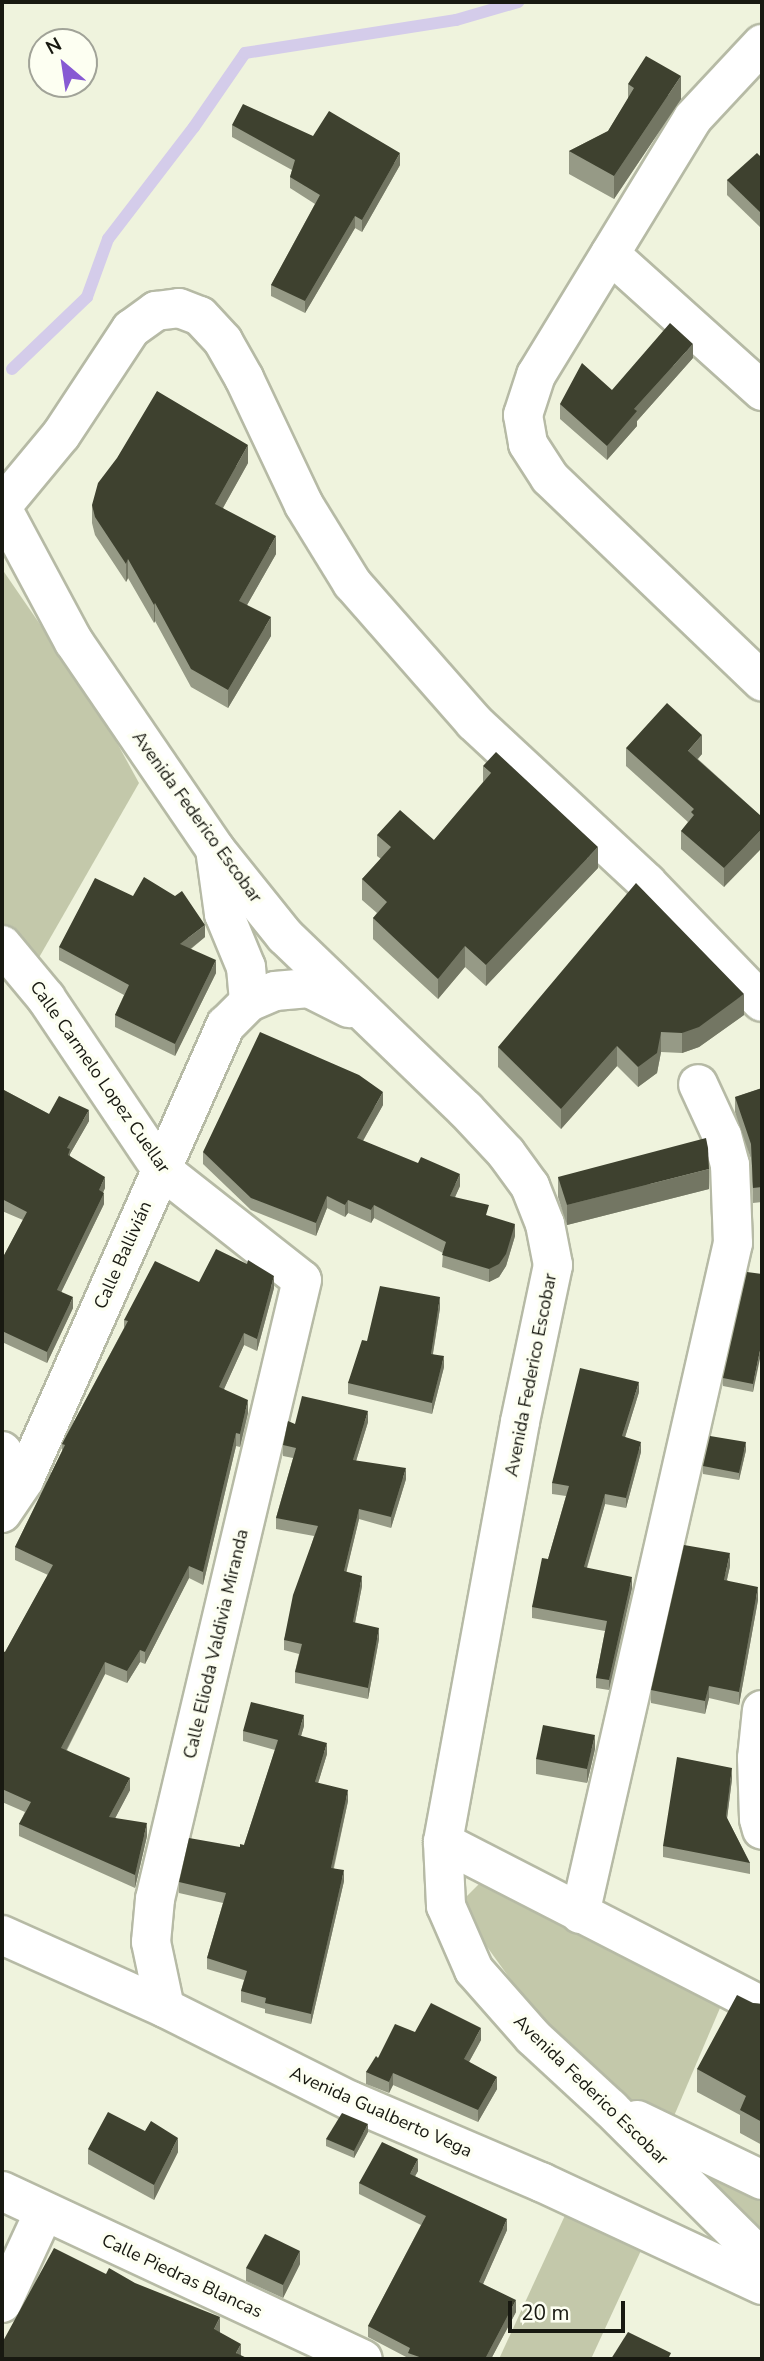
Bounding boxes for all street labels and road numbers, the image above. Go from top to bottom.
street label: Avenida Federico Escobar [128,727,266,907]
street label: Calle Carmelo Lopez Cuellar [25,977,175,1177]
street label: Calle Ballivián [90,1198,156,1312]
street label: Avenida Federico Escobar [501,1272,561,1478]
street label: Calle Elioda Valdivia Miranda [179,1527,253,1761]
street label: Avenida Federico Escobar [509,2010,673,2170]
street label: Avenida Gualberto Vega [286,2062,476,2162]
street label: Calle Piedras Blancas [98,2229,266,2323]

